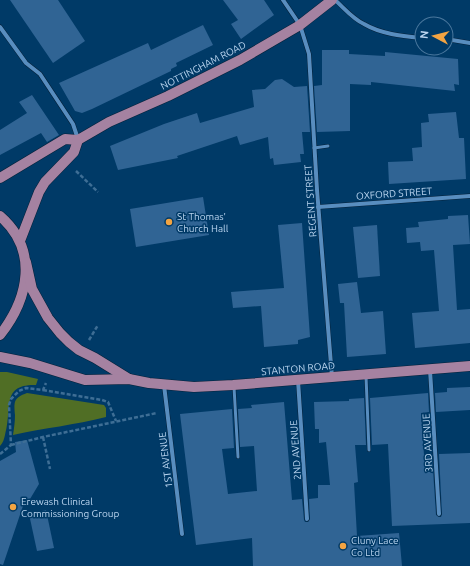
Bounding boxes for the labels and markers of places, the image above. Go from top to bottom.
place label: St Thomas' Church Hall [177,211,229,234]
marker: St Thomas' Church Hall [164,217,174,227]
place label: Erewash Clinical Commissioning Group [21,496,119,519]
marker: Erewash Clinical Commissioning Group [8,502,18,512]
place label: Cluny Lace Co Ltd [351,535,399,558]
marker: Cluny Lace Co Ltd [338,541,348,551]

